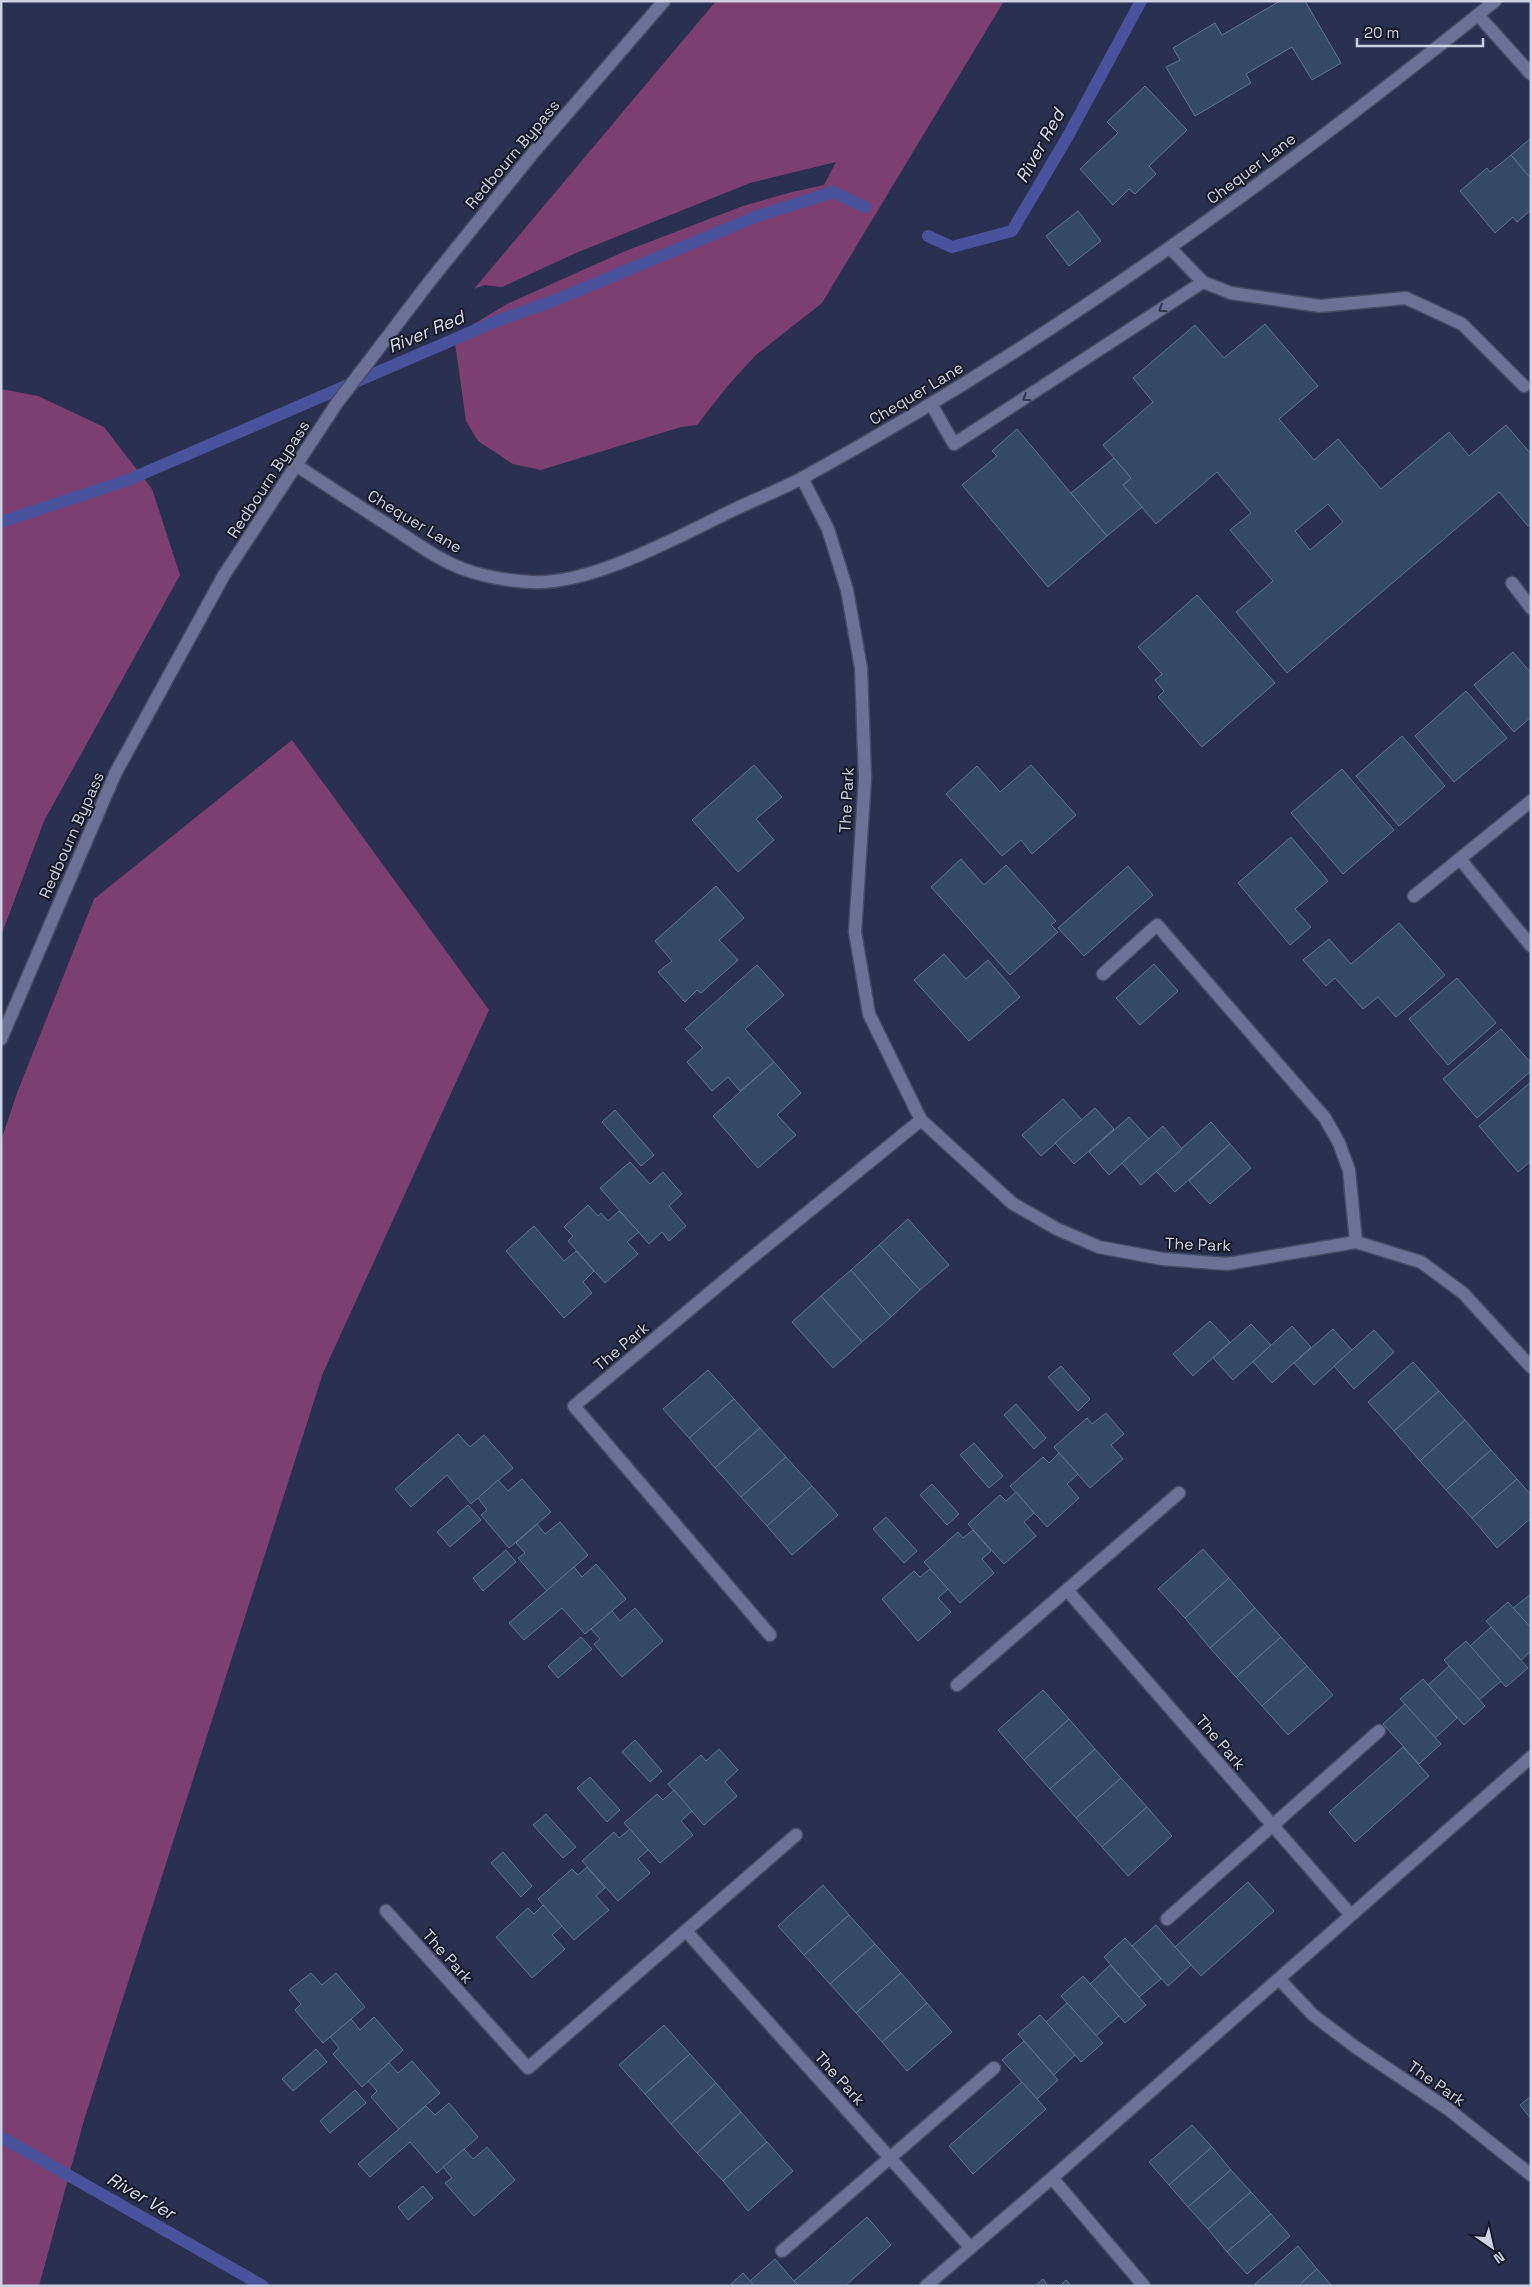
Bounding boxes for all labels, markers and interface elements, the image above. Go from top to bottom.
scale bar [1357,15,1483,47]
text: 20 m [1364,23,1399,42]
street label: Redbourn Bypass [460,95,564,213]
water label: River Red [1010,103,1070,187]
street label: Chequer Lane [1202,128,1300,209]
one-way arrow [1158,303,1167,312]
water label: River Red [384,304,470,358]
street label: Chequer Lane [865,357,967,430]
one-way arrow [1022,391,1031,401]
street label: Redbourn Bypass [222,416,314,542]
street label: Chequer Lane [364,485,466,558]
street label: The Park [834,766,859,834]
street label: Redbourn Bypass [34,769,109,902]
street label: The Park [1165,1233,1232,1256]
street label: The Park [589,1317,654,1376]
street label: The Park [1191,1711,1250,1774]
street label: The Park [418,1925,478,1988]
street label: The Park [810,2047,870,2110]
street label: The Park [1404,2056,1470,2111]
water label: River Ver [103,2167,181,2225]
north arrow [1467,2222,1517,2272]
text: N [1490,2248,1508,2268]

